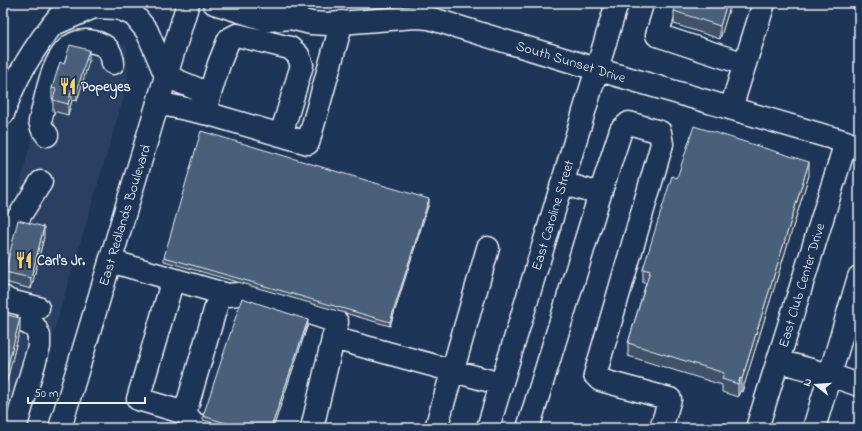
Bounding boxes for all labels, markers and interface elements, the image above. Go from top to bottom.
street label: South Sunset Drive [513,36,629,89]
restaurant icon: Popeyes [58,76,78,96]
place label: Popeyes [81,77,131,100]
street label: East Redlands Boulevard [94,142,157,289]
street label: East Caroline Street [527,157,580,273]
street label: East Club Center Drive [774,220,832,350]
restaurant icon: Carl's Jr. [14,250,34,270]
place label: Carl's Jr. [37,251,85,272]
north arrow [796,365,836,405]
text: N [799,376,816,388]
scale bar [28,379,145,405]
text: 50 m [34,385,58,403]

